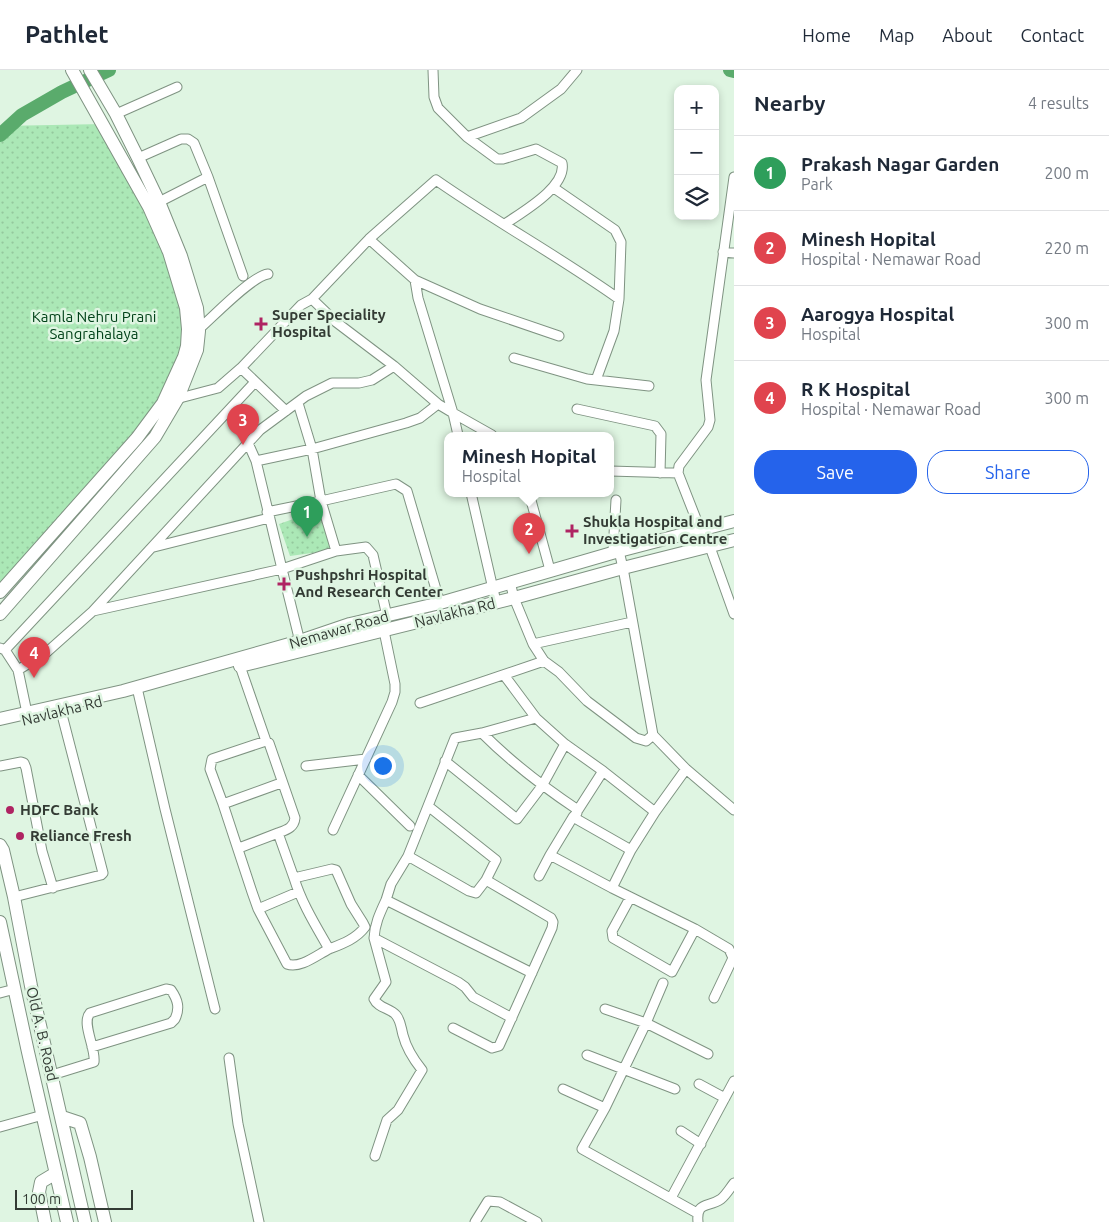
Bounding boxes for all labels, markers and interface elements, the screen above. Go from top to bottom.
text: Pathlet [25,21,109,48]
text: Home [802,25,851,45]
text: Map [879,25,914,45]
text: About [942,25,992,45]
text: Contact [1020,25,1084,45]
map controls [674,85,719,220]
button: + [674,85,719,130]
text: Nearby [754,91,825,115]
text: 4 results [1028,94,1089,112]
button: − [674,130,719,175]
text: Prakash Nagar Garden [801,153,999,175]
text: 1 [765,164,775,182]
text: 200 m [1044,164,1089,182]
button: layers [674,175,719,220]
text: Park [801,175,833,193]
text: Minesh Hopital [801,228,936,250]
text: 2 [765,239,775,257]
text: 220 m [1044,239,1089,257]
text: Hospital · Nemawar Road [801,250,981,268]
text: Aarogya Hospital [801,303,954,325]
place label: Super Speciality Hospital [272,306,386,340]
park label: Kamla Nehru Prani Sangrahalaya [32,308,156,342]
text: 3 [765,314,775,332]
text: 300 m [1044,314,1089,332]
marker: Super Speciality Hospital [254,317,268,331]
text: Hospital [801,325,860,343]
text: R K Hospital [801,378,910,400]
text: 4 [765,389,775,407]
text: 300 m [1044,389,1089,407]
text: Hospital · Nemawar Road [801,400,981,418]
pin: 3 [227,404,259,445]
popup [444,432,614,497]
text: Minesh Hopital [462,445,596,467]
button: Save [754,450,917,494]
button: Share [927,450,1089,494]
text: Hospital [462,467,521,485]
pin: 1 [291,496,323,537]
pin: 2 [513,513,545,554]
place label: Shukla Hospital and Investigation Centre [583,513,727,547]
marker: Shukla Hospital and Investigation Centre [565,524,579,538]
place label: Pushpshri Hospital And Research Center [295,566,443,600]
marker: Pushpshri Hospital And Research Center [277,577,291,591]
street label: Navlakha Rd [413,594,497,631]
street label: Nemawar Road [287,607,391,652]
pin: 4 [18,637,50,678]
street label: Navlakha Rd [20,692,104,729]
your location [370,753,396,779]
place label: HDFC Bank [20,801,99,818]
marker: HDFC Bank [4,804,16,816]
place label: Reliance Fresh [30,827,132,844]
marker: Reliance Fresh [14,830,26,842]
street label: Old A. B. Road [23,985,62,1083]
scale bar [15,1187,132,1210]
text: 100 m [22,1191,61,1207]

